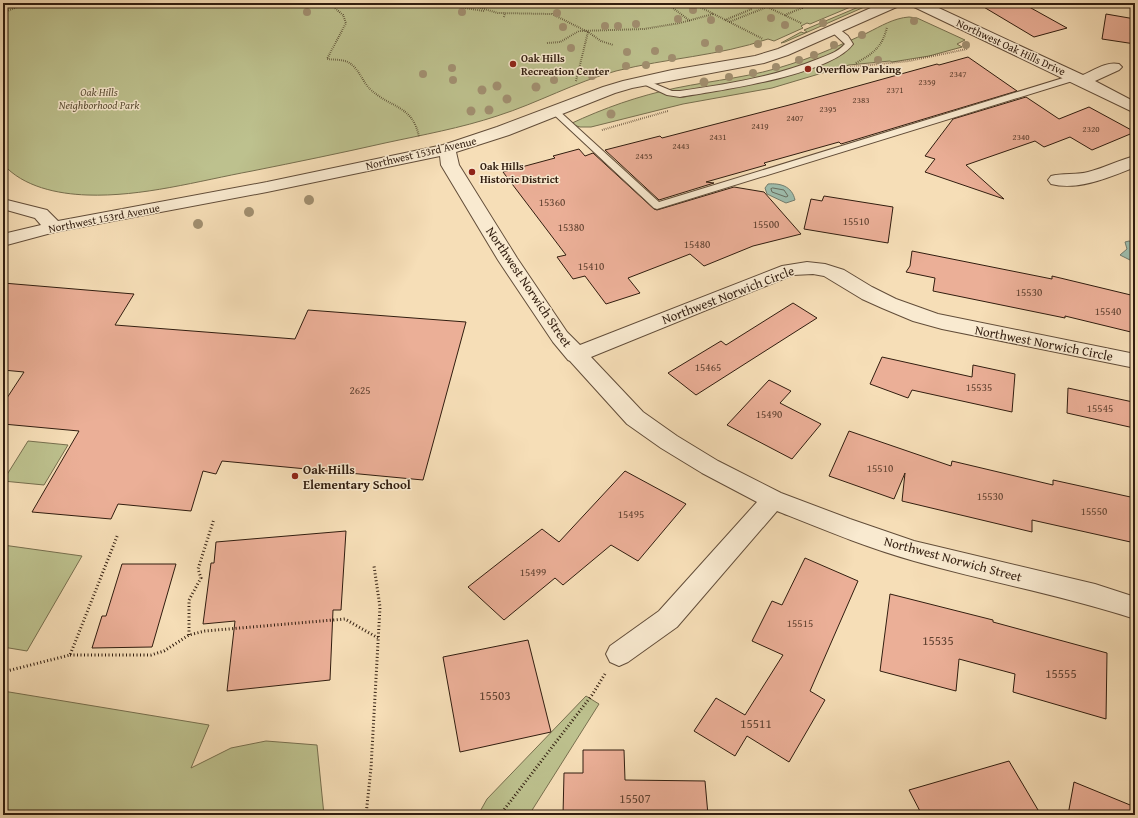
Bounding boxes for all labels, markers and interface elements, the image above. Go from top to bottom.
street label: Northwest Oak Hills Drive [954,15,1068,79]
place label: Oak Hills Recreation Center [521,50,609,79]
marker: Oak Hills Recreation Center [508,59,518,69]
place label: Overflow Parking [816,61,901,77]
marker: Overflow Parking [803,64,813,74]
house number: 2347 [949,67,967,80]
house number: 2359 [918,75,936,88]
house number: 2371 [886,83,904,96]
park label: Oak Hills Neighborhood Park [59,84,140,113]
house number: 2383 [852,93,870,106]
house number: 2395 [819,102,837,115]
house number: 2407 [786,111,804,124]
house number: 2419 [751,119,769,132]
house number: 2320 [1082,122,1100,135]
house number: 2431 [709,130,727,143]
house number: 2340 [1012,130,1030,143]
street label: Northwest 153rd Avenue [364,132,478,174]
house number: 2443 [672,139,690,152]
house number: 2455 [635,149,653,162]
place label: Oak Hills Historic District [480,158,560,187]
marker: Oak Hills Historic District [467,167,477,177]
house number: 15360 [539,194,565,210]
street label: Northwest 153rd Avenue [47,199,161,237]
house number: 15510 [843,213,869,229]
house number: 15500 [753,216,779,232]
house number: 15380 [558,219,584,235]
street label: Northwest Norwich Street [481,223,577,352]
house number: 15480 [684,236,710,252]
house number: 15410 [578,258,604,274]
street label: Northwest Norwich Circle [659,261,797,329]
house number: 15530 [1016,284,1042,300]
house number: 15540 [1095,303,1121,319]
street label: Northwest Norwich Circle [973,320,1115,366]
house number: 15465 [695,359,721,375]
house number: 15535 [966,379,992,395]
house number: 2625 [349,382,371,398]
house number: 15545 [1087,400,1113,416]
house number: 15490 [756,406,782,422]
place label: Oak Hills Elementary School [303,460,411,494]
house number: 15510 [867,460,893,476]
marker: Oak Hills Elementary School [290,471,300,481]
house number: 15530 [977,488,1003,504]
house number: 15550 [1081,503,1107,519]
house number: 15495 [618,506,644,522]
street label: Northwest Norwich Street [882,531,1024,587]
house number: 15499 [520,564,546,580]
house number: 15515 [787,615,813,631]
house number: 15535 [922,631,954,650]
house number: 15555 [1045,664,1077,683]
house number: 15503 [479,686,511,705]
house number: 15511 [740,714,772,733]
house number: 15507 [619,789,651,808]

